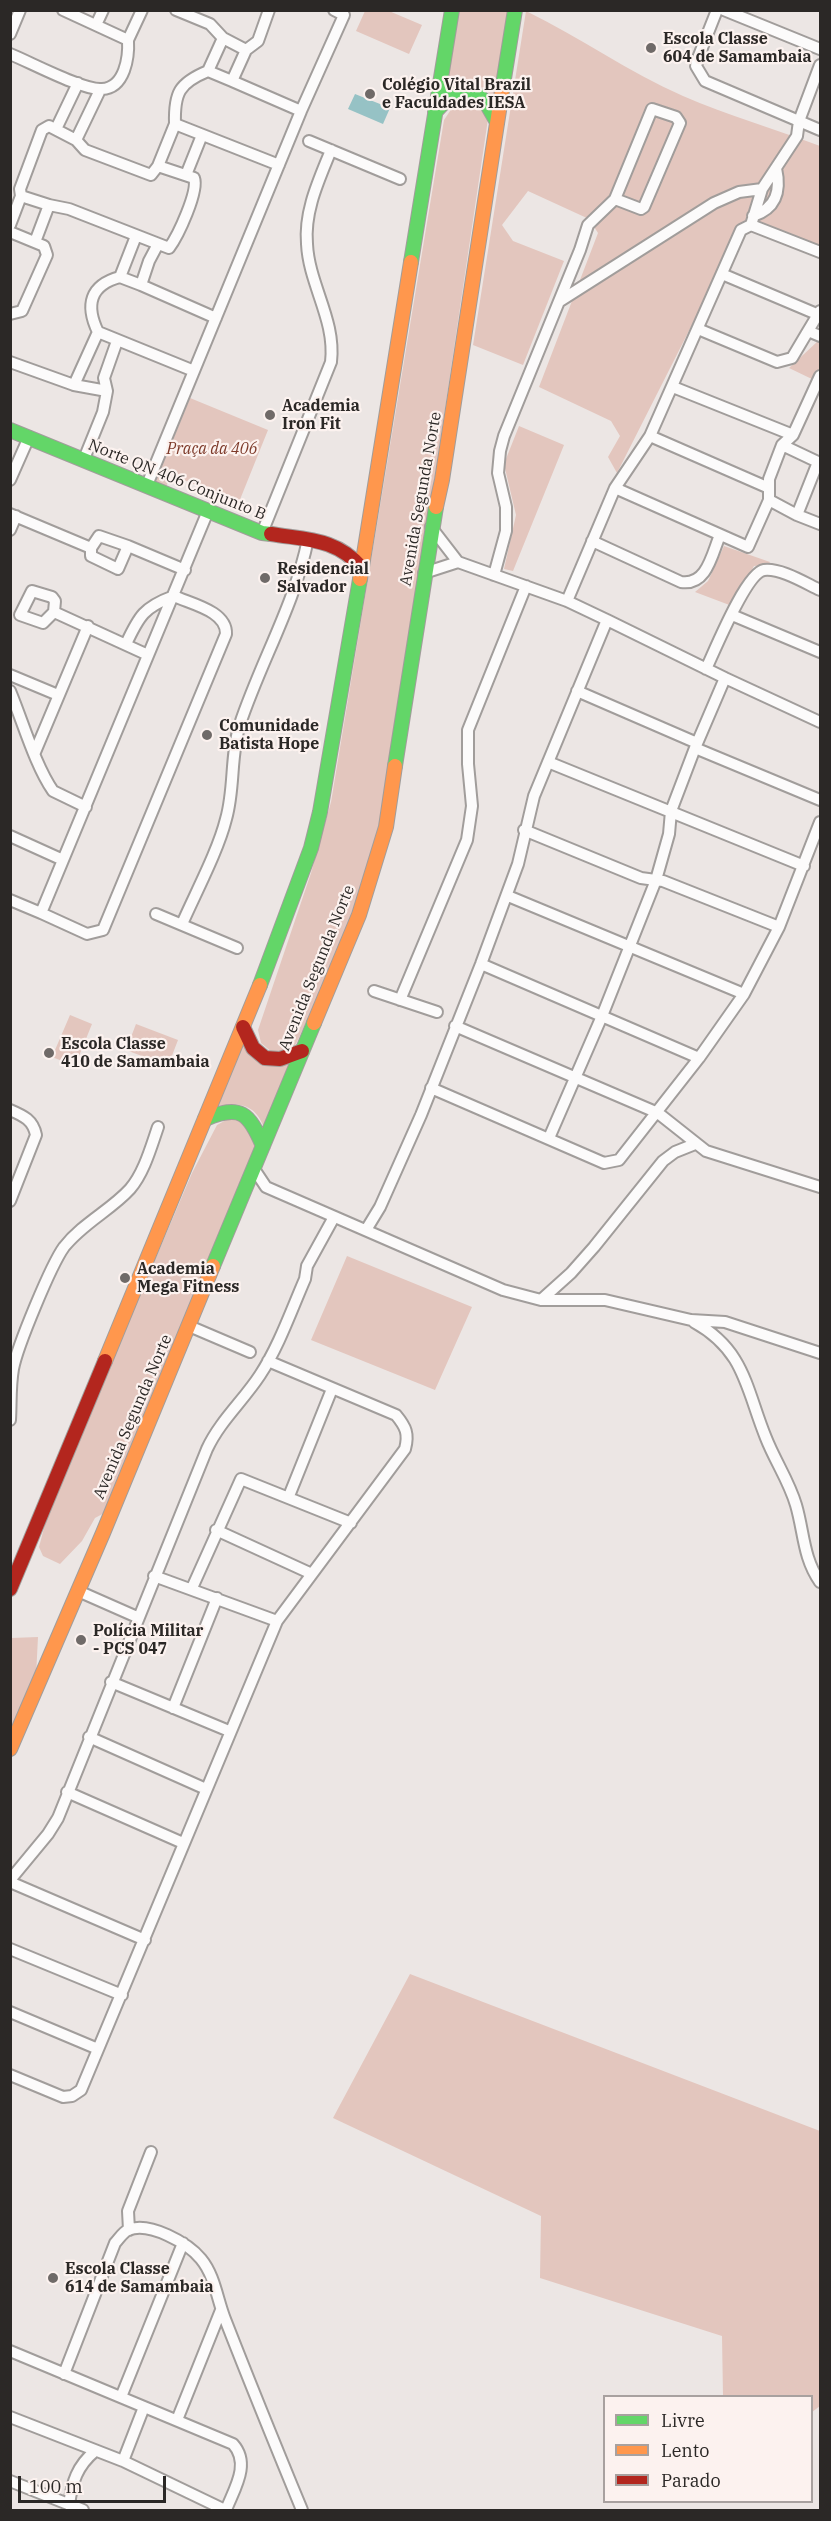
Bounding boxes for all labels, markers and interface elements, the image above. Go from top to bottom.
place label: Escola Classe 604 de Samambaia [663,29,812,67]
marker: Escola Classe 604 de Samambaia [644,41,658,55]
place label: Colégio Vital Brazil e Faculdades IESA [382,75,531,113]
marker: Colégio Vital Brazil e Faculdades IESA [363,87,377,101]
place label: Academia Iron Fit [282,396,360,434]
marker: Academia Iron Fit [263,408,277,422]
street label: Avenida Segunda Norte [396,410,446,588]
street label: Norte QN 406 Conjunto B [85,435,269,525]
park label: Praça da 406 [167,439,257,459]
place label: Residencial Salvador [277,559,369,597]
marker: Residencial Salvador [258,571,272,585]
place label: Comunidade Batista Hope [219,716,319,754]
marker: Comunidade Batista Hope [200,728,214,742]
street label: Avenida Segunda Norte [275,882,359,1054]
place label: Escola Classe 410 de Samambaia [61,1034,210,1072]
marker: Escola Classe 410 de Samambaia [42,1046,56,1060]
place label: Academia Mega Fitness [137,1259,239,1297]
marker: Academia Mega Fitness [118,1271,132,1285]
street label: Avenida Segunda Norte [90,1332,176,1502]
place label: Polícia Militar - PCS 047 [93,1621,203,1659]
marker: Polícia Militar - PCS 047 [74,1633,88,1647]
place label: Escola Classe 614 de Samambaia [65,2259,214,2297]
marker: Escola Classe 614 de Samambaia [46,2271,60,2285]
legend [603,2395,813,2503]
text: Livre [661,2409,705,2432]
text: Lento [661,2439,709,2462]
scale bar [21,2464,170,2502]
text: Parado [661,2469,721,2492]
text: 100 m [29,2475,83,2498]

